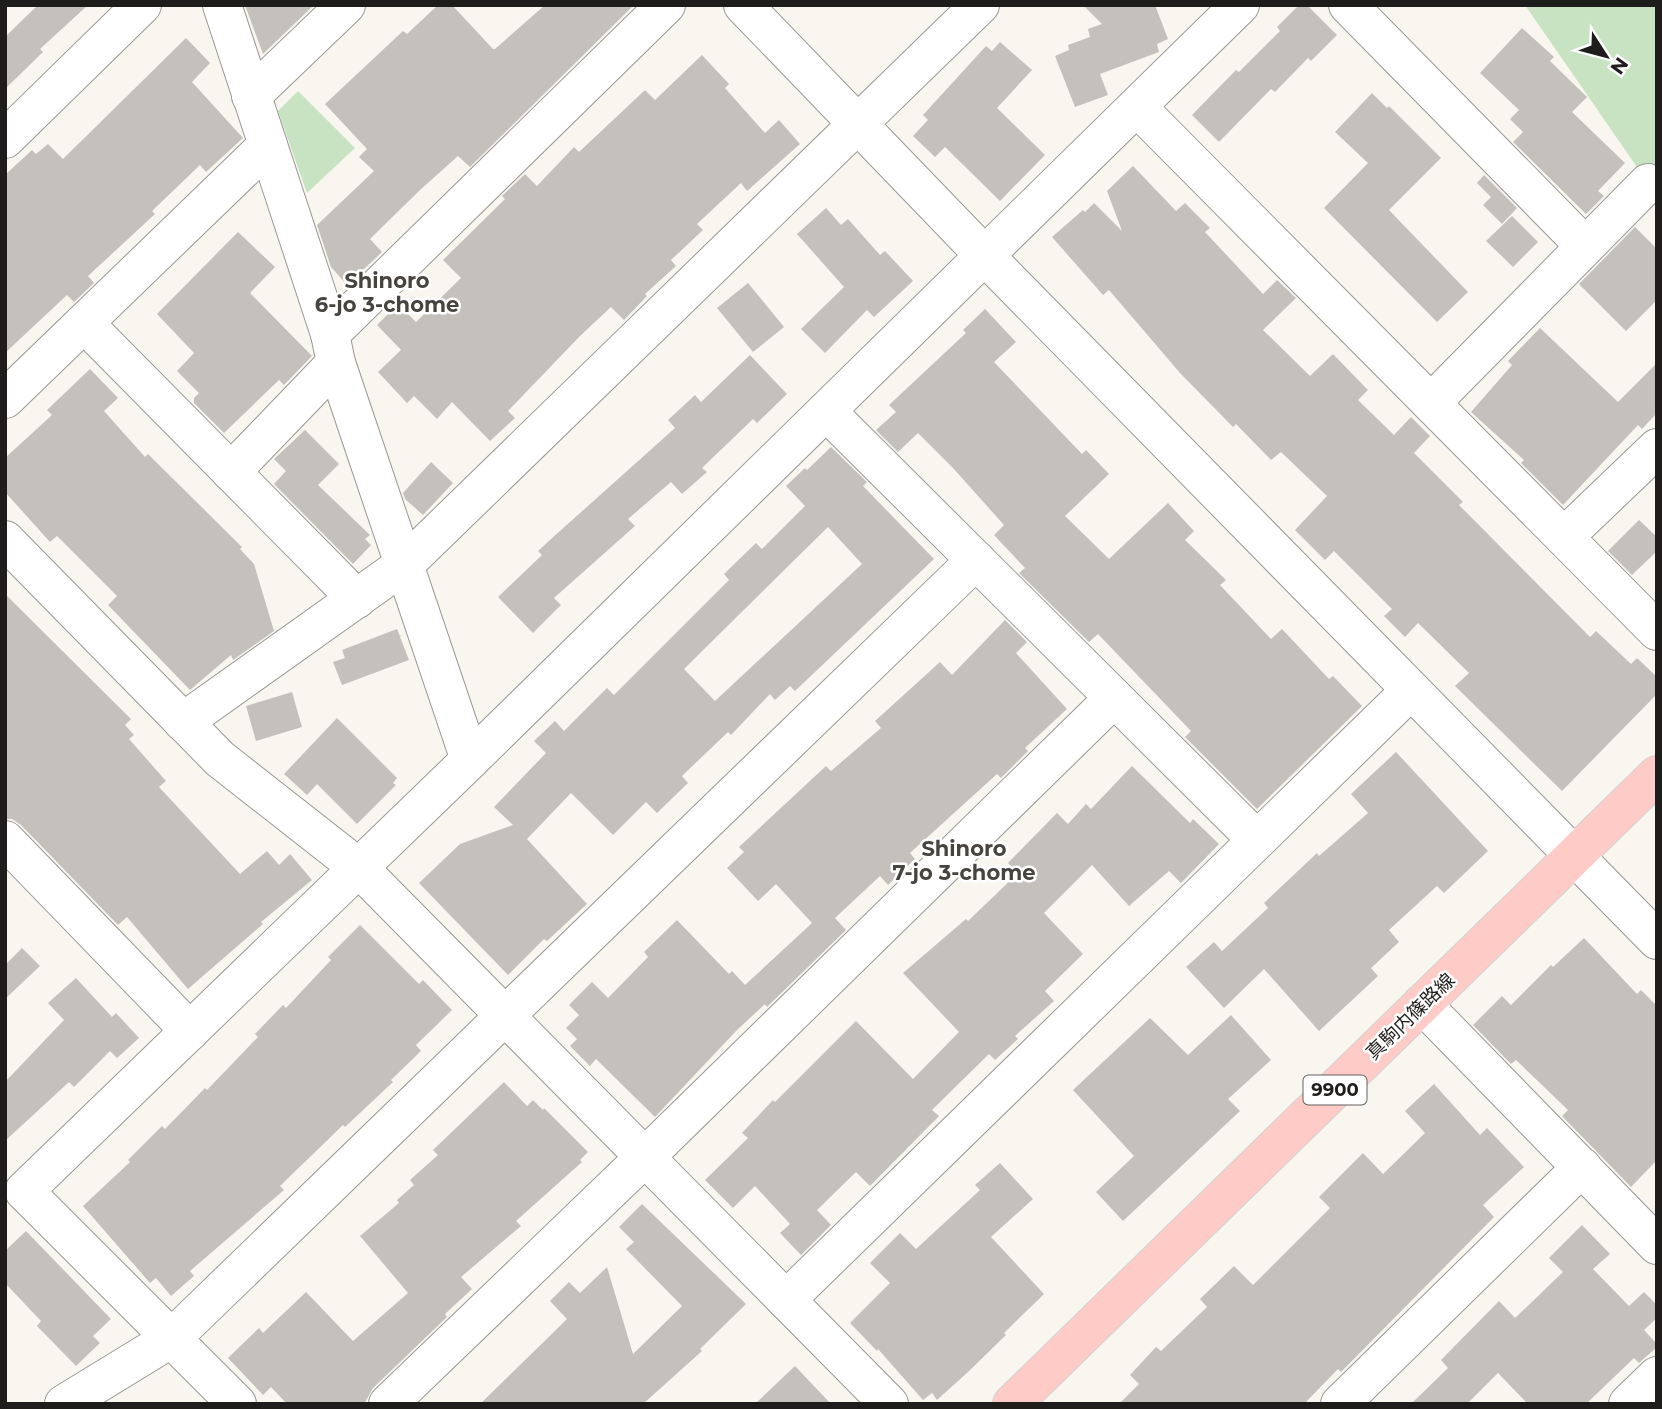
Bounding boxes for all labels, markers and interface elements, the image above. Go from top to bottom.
north arrow [1571,21,1641,91]
text: N [1606,53,1633,79]
district label: Shinoro 6-jo 3-chome [315,268,459,317]
district label: Shinoro 7-jo 3-chome [892,836,1036,885]
street label: 真駒内篠路線 [1361,968,1459,1064]
road number: 9900 [1304,1076,1366,1105]

